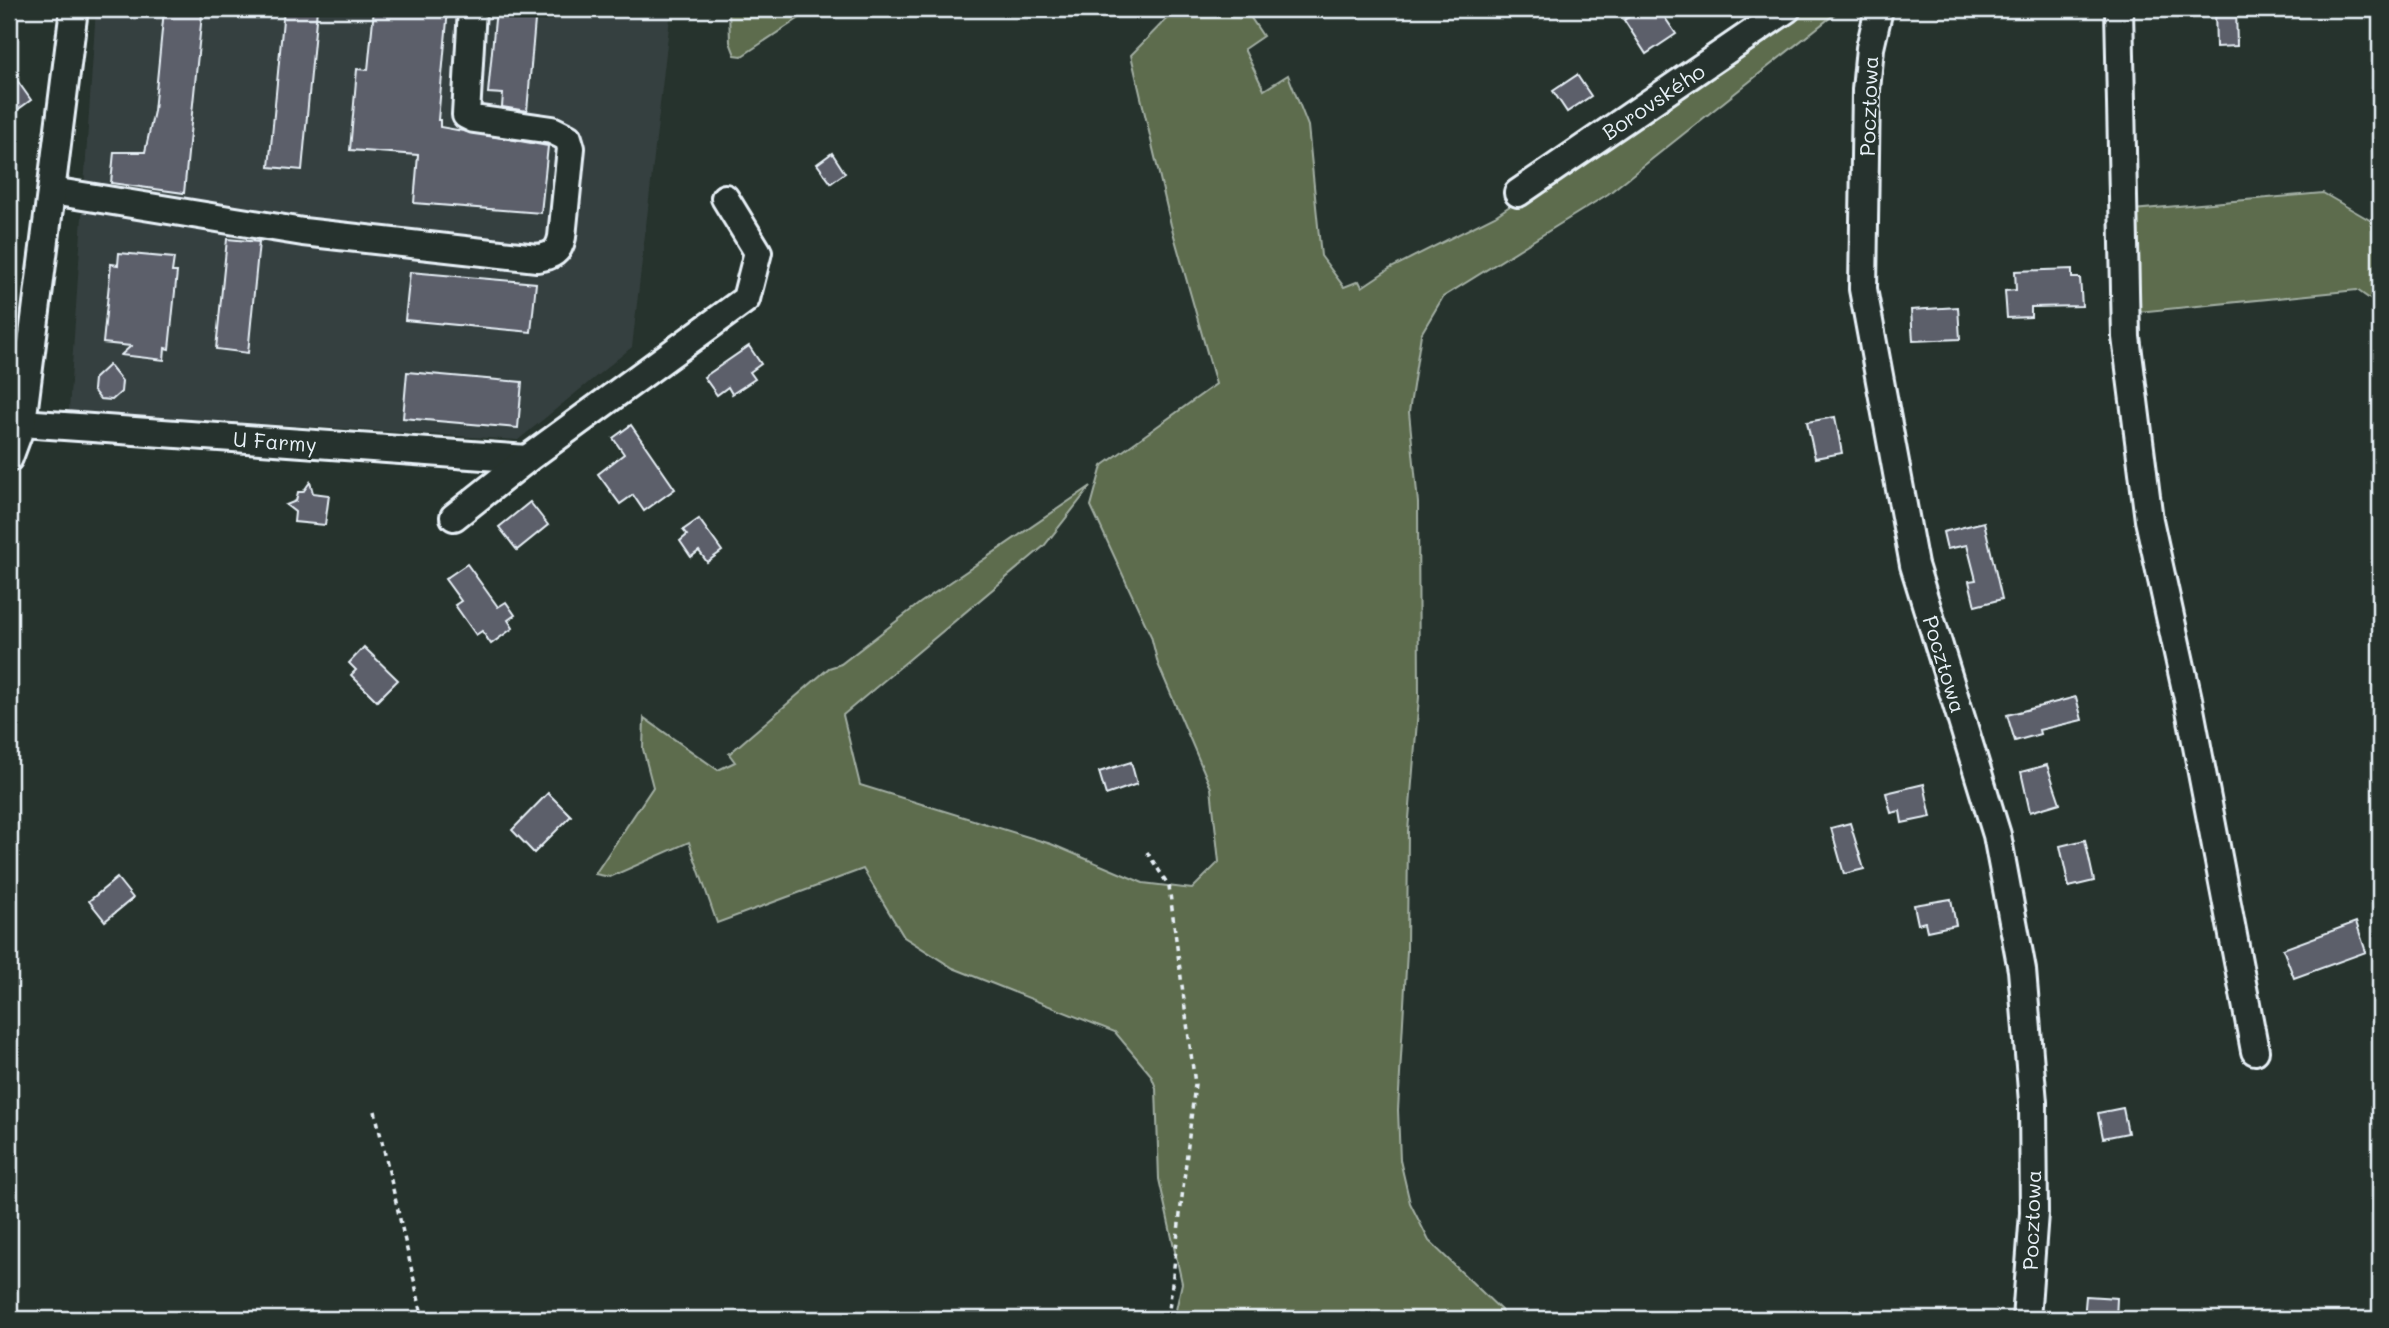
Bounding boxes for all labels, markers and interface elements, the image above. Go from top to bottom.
street label: Pocztowa [1853,55,1883,157]
street label: Borovského [1596,57,1710,145]
street label: U Farmy [232,425,318,457]
street label: Pocztowa [1917,612,1973,716]
street label: Pocztowa [2016,1169,2046,1271]

